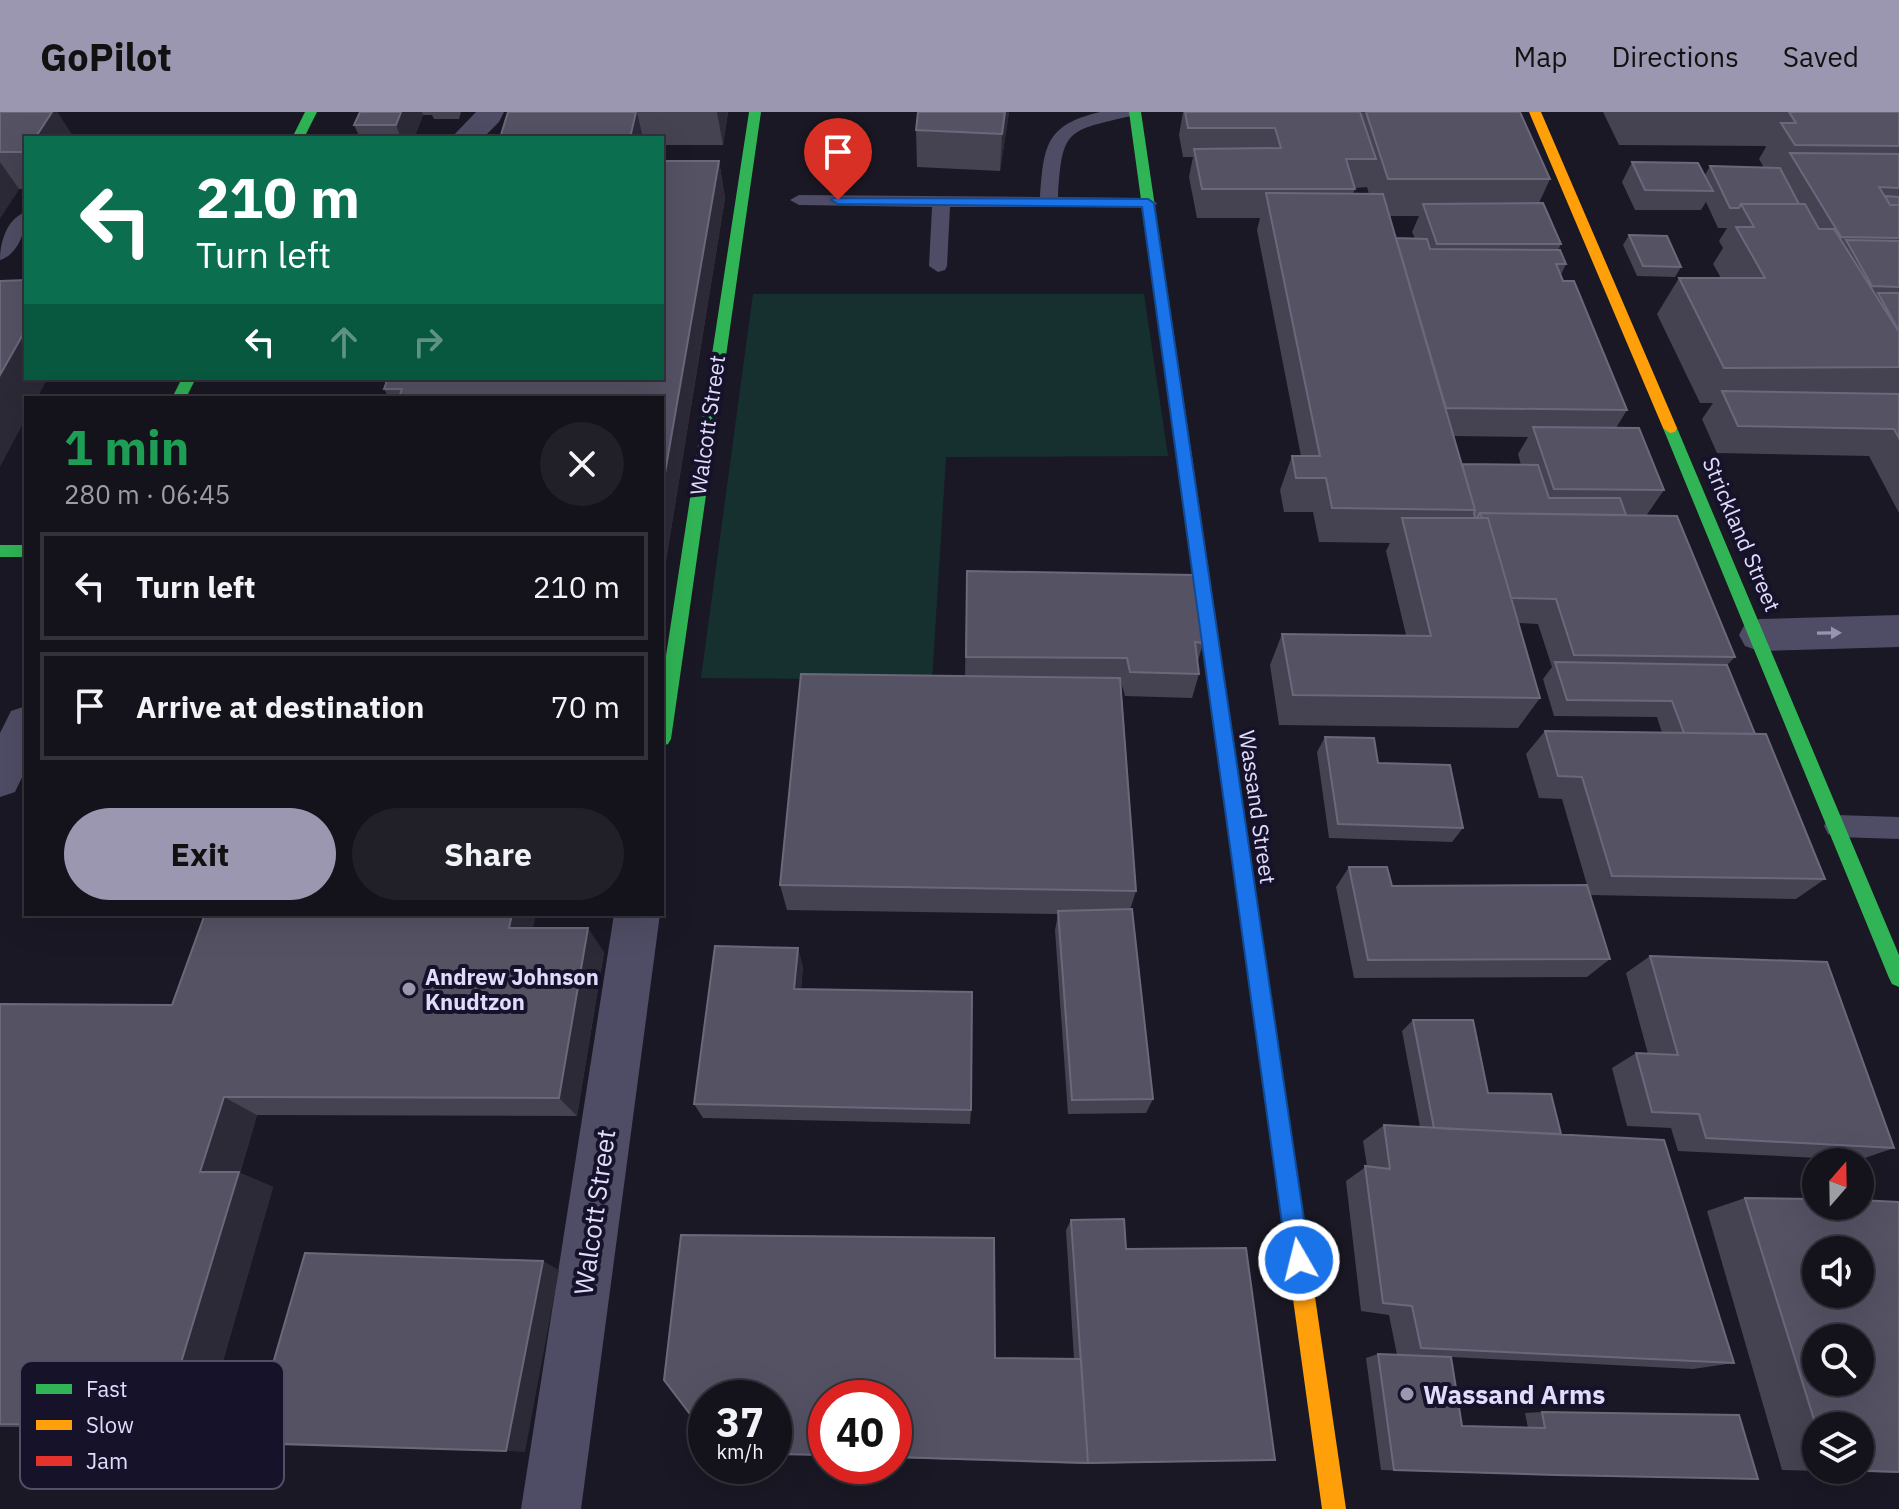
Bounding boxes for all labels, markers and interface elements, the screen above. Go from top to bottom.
text: GoPilot [40,32,172,81]
text: Map [1513,38,1567,75]
text: Directions [1611,38,1739,75]
text: Saved [1783,38,1859,75]
pin [804,118,872,200]
icon: arrive [816,130,860,174]
text: 210 m [196,161,360,233]
icon: left [64,168,168,272]
text: Turn left [196,231,331,278]
icon: left [238,320,282,364]
icon: ahead [322,320,366,364]
icon: right [406,320,450,364]
street label: Walcott Street [683,353,731,497]
text: 1 min [64,416,189,478]
button: close [540,422,624,506]
street label: Strickland Street [1696,452,1788,616]
text: 280 m · 06:45 [64,477,230,511]
icon: left [68,564,112,608]
text: Turn left [136,567,255,606]
text: 210 m [533,567,620,606]
one-way arrow [1817,627,1842,639]
icon: arrive [68,684,112,728]
text: Arrive at destination [136,687,424,726]
text: 70 m [551,687,620,726]
street label: Wassand Street [1233,728,1283,886]
button: Exit [64,808,336,900]
button: Share [352,808,624,900]
place label: Andrew Johnson Knudtzon [425,962,599,1016]
marker: Andrew Johnson Knudtzon [400,980,418,998]
street label: Walcott Street [566,1127,622,1297]
north arrow [1802,1148,1874,1220]
map controls [1802,1148,1874,1484]
position arrow [1257,1218,1341,1302]
button: sound [1802,1236,1874,1308]
button: search [1802,1324,1874,1396]
legend [20,1361,284,1489]
text: Fast [86,1374,127,1403]
place label: Wassand Arms [1423,1377,1605,1411]
speed limit sign: 40 [808,1380,912,1484]
marker: Wassand Arms [1398,1385,1416,1403]
text: 37 [716,1396,764,1448]
text: Slow [86,1410,134,1439]
button: layers [1802,1412,1874,1484]
text: km/h [716,1438,764,1465]
text: Jam [86,1446,128,1475]

